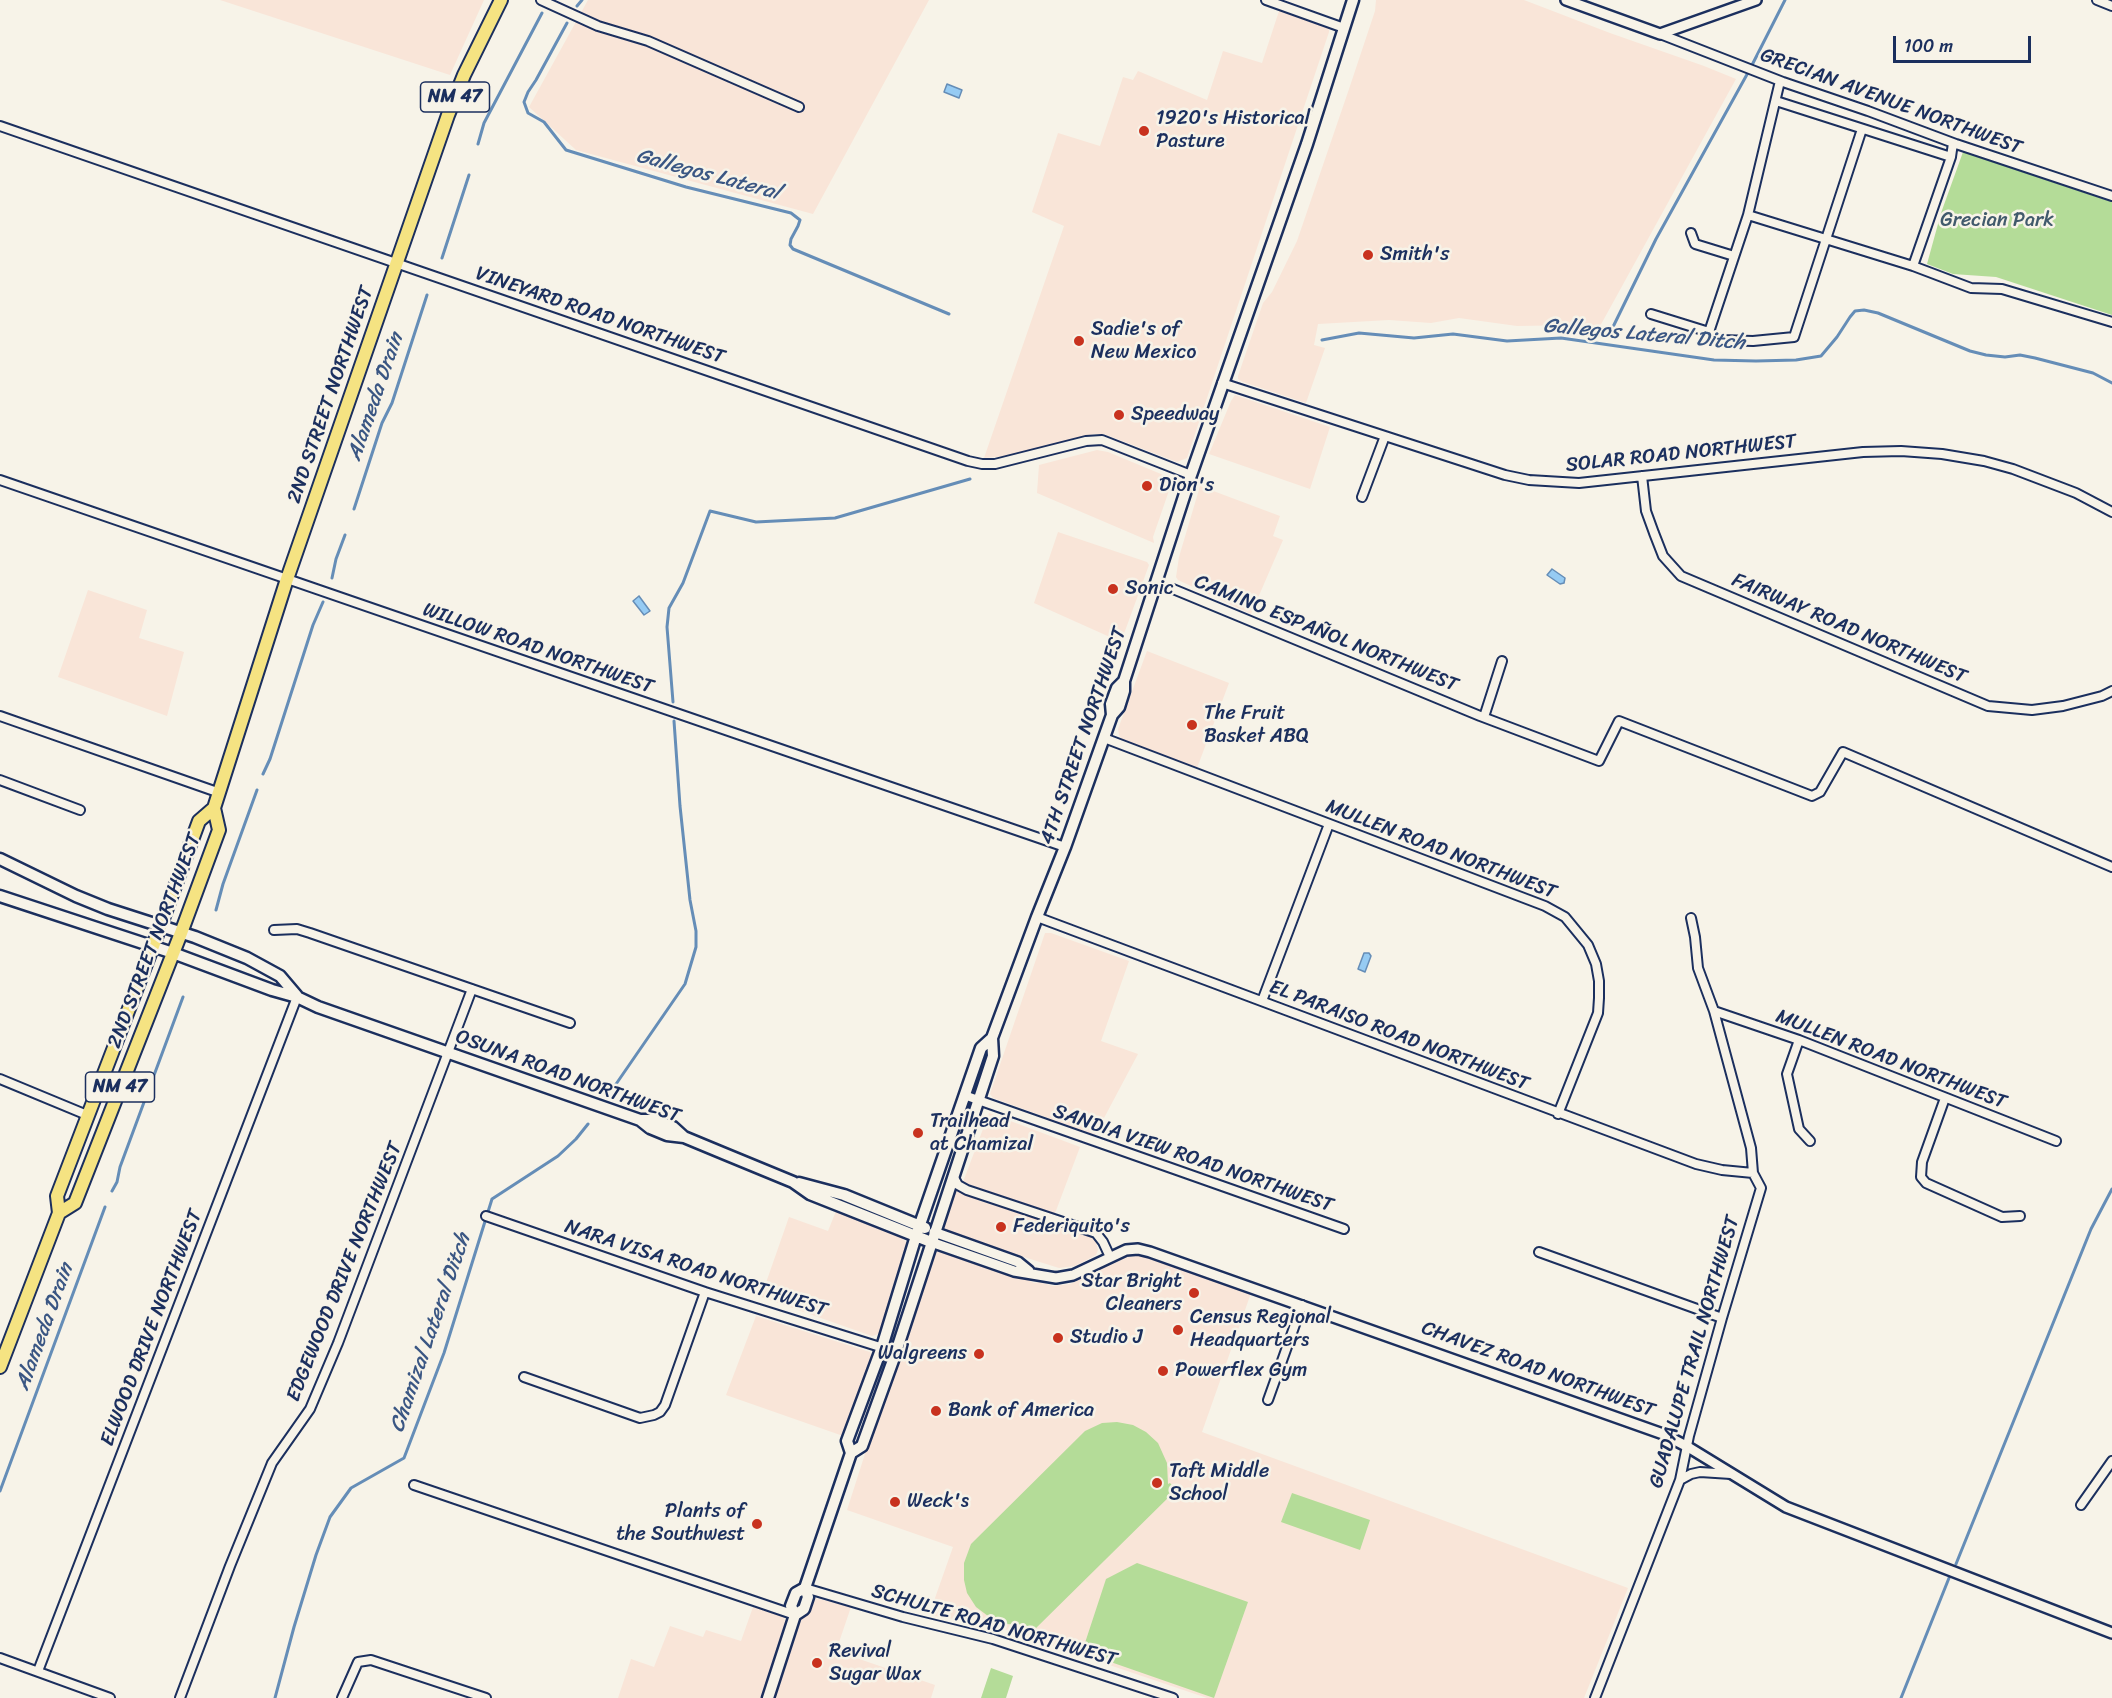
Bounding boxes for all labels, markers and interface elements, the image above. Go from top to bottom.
scale bar [1896,24,2034,62]
text: 100 m [1904,30,1953,62]
street label: GRECIAN AVENUE NORTHWEST [1757,43,2025,161]
road number: NM 47 [420,82,490,112]
place label: 1920's Historical Pasture [1156,107,1310,154]
marker: 1920's Historical Pasture [1137,124,1151,138]
water label: Gallegos Lateral [633,144,783,206]
park label: Grecian Park [1940,209,2054,233]
place label: Smith's [1380,243,1449,267]
marker: Smith's [1361,248,1375,262]
street label: VINEYARD ROAD NORTHWEST [472,262,728,370]
street label: 2ND STREET NORTHWEST [283,283,379,507]
water label: Gallegos Lateral Ditch [1542,314,1746,356]
place label: Sadie's of New Mexico [1091,318,1196,365]
water label: Alameda Drain [342,330,410,464]
marker: Sadie's of New Mexico [1072,334,1086,348]
place label: Speedway [1131,403,1219,427]
marker: Speedway [1112,408,1126,422]
street label: SOLAR ROAD NORTHWEST [1565,430,1797,478]
place label: Dion's [1159,474,1214,498]
marker: Dion's [1140,479,1154,493]
street label: FAIRWAY ROAD NORTHWEST [1728,569,1970,689]
street label: CAMINO ESPAÑOL NORTHWEST [1191,570,1461,698]
place label: Sonic [1125,577,1174,601]
marker: Sonic [1106,582,1120,596]
street label: WILLOW ROAD NORTHWEST [420,598,656,700]
street label: 4TH STREET NORTHWEST [1036,624,1132,848]
place label: The Fruit Basket ABQ [1204,702,1309,749]
marker: The Fruit Basket ABQ [1185,718,1199,732]
street label: MULLEN ROAD NORTHWEST [1322,795,1560,905]
street label: 2ND STREET NORTHWEST [103,830,207,1052]
street label: EL PARAISO ROAD NORTHWEST [1266,975,1532,1097]
street label: MULLEN ROAD NORTHWEST [1772,1005,2010,1115]
street label: OSUNA ROAD NORTHWEST [452,1025,684,1129]
road number: NM 47 [86,1072,154,1102]
street label: SANDIA VIEW ROAD NORTHWEST [1050,1100,1336,1218]
place label: Trailhead at Chamizal [930,1110,1033,1157]
marker: Trailhead at Chamizal [911,1126,925,1140]
street label: EDGEWOOD DRIVE NORTHWEST [282,1139,408,1405]
street label: ELWOOD DRIVE NORTHWEST [96,1207,208,1449]
street label: GUADALUPE TRAIL NORTHWEST [1645,1213,1745,1491]
street label: NARA VISA ROAD NORTHWEST [562,1215,830,1323]
place label: Federiquito's [1013,1215,1130,1239]
marker: Federiquito's [994,1220,1008,1234]
water label: Chamizal Lateral Ditch [385,1230,477,1436]
water label: Alameda Drain [10,1260,80,1394]
place label: Star Bright Cleaners [1082,1270,1182,1317]
marker: Star Bright Cleaners [1187,1286,1201,1300]
place label: Census Regional Headquarters [1190,1306,1331,1353]
street label: CHAVEZ ROAD NORTHWEST [1418,1317,1658,1423]
marker: Census Regional Headquarters [1171,1323,1185,1337]
place label: Studio J [1070,1326,1143,1350]
marker: Studio J [1051,1331,1065,1345]
place label: Walgreens [878,1342,967,1366]
marker: Walgreens [972,1347,986,1361]
place label: Powerflex Gym [1175,1359,1307,1383]
marker: Powerflex Gym [1156,1364,1170,1378]
place label: Bank of America [948,1399,1094,1423]
marker: Bank of America [929,1404,943,1418]
place label: Taft Middle School [1169,1460,1269,1507]
marker: Taft Middle School [1150,1476,1164,1490]
place label: Weck's [907,1490,969,1514]
marker: Weck's [888,1495,902,1509]
place label: Plants of the Southwest [616,1500,745,1547]
marker: Plants of the Southwest [750,1517,764,1531]
street label: SCHULTE ROAD NORTHWEST [868,1579,1120,1673]
place label: Revival Sugar Wax [829,1640,921,1687]
marker: Revival Sugar Wax [810,1656,824,1670]

